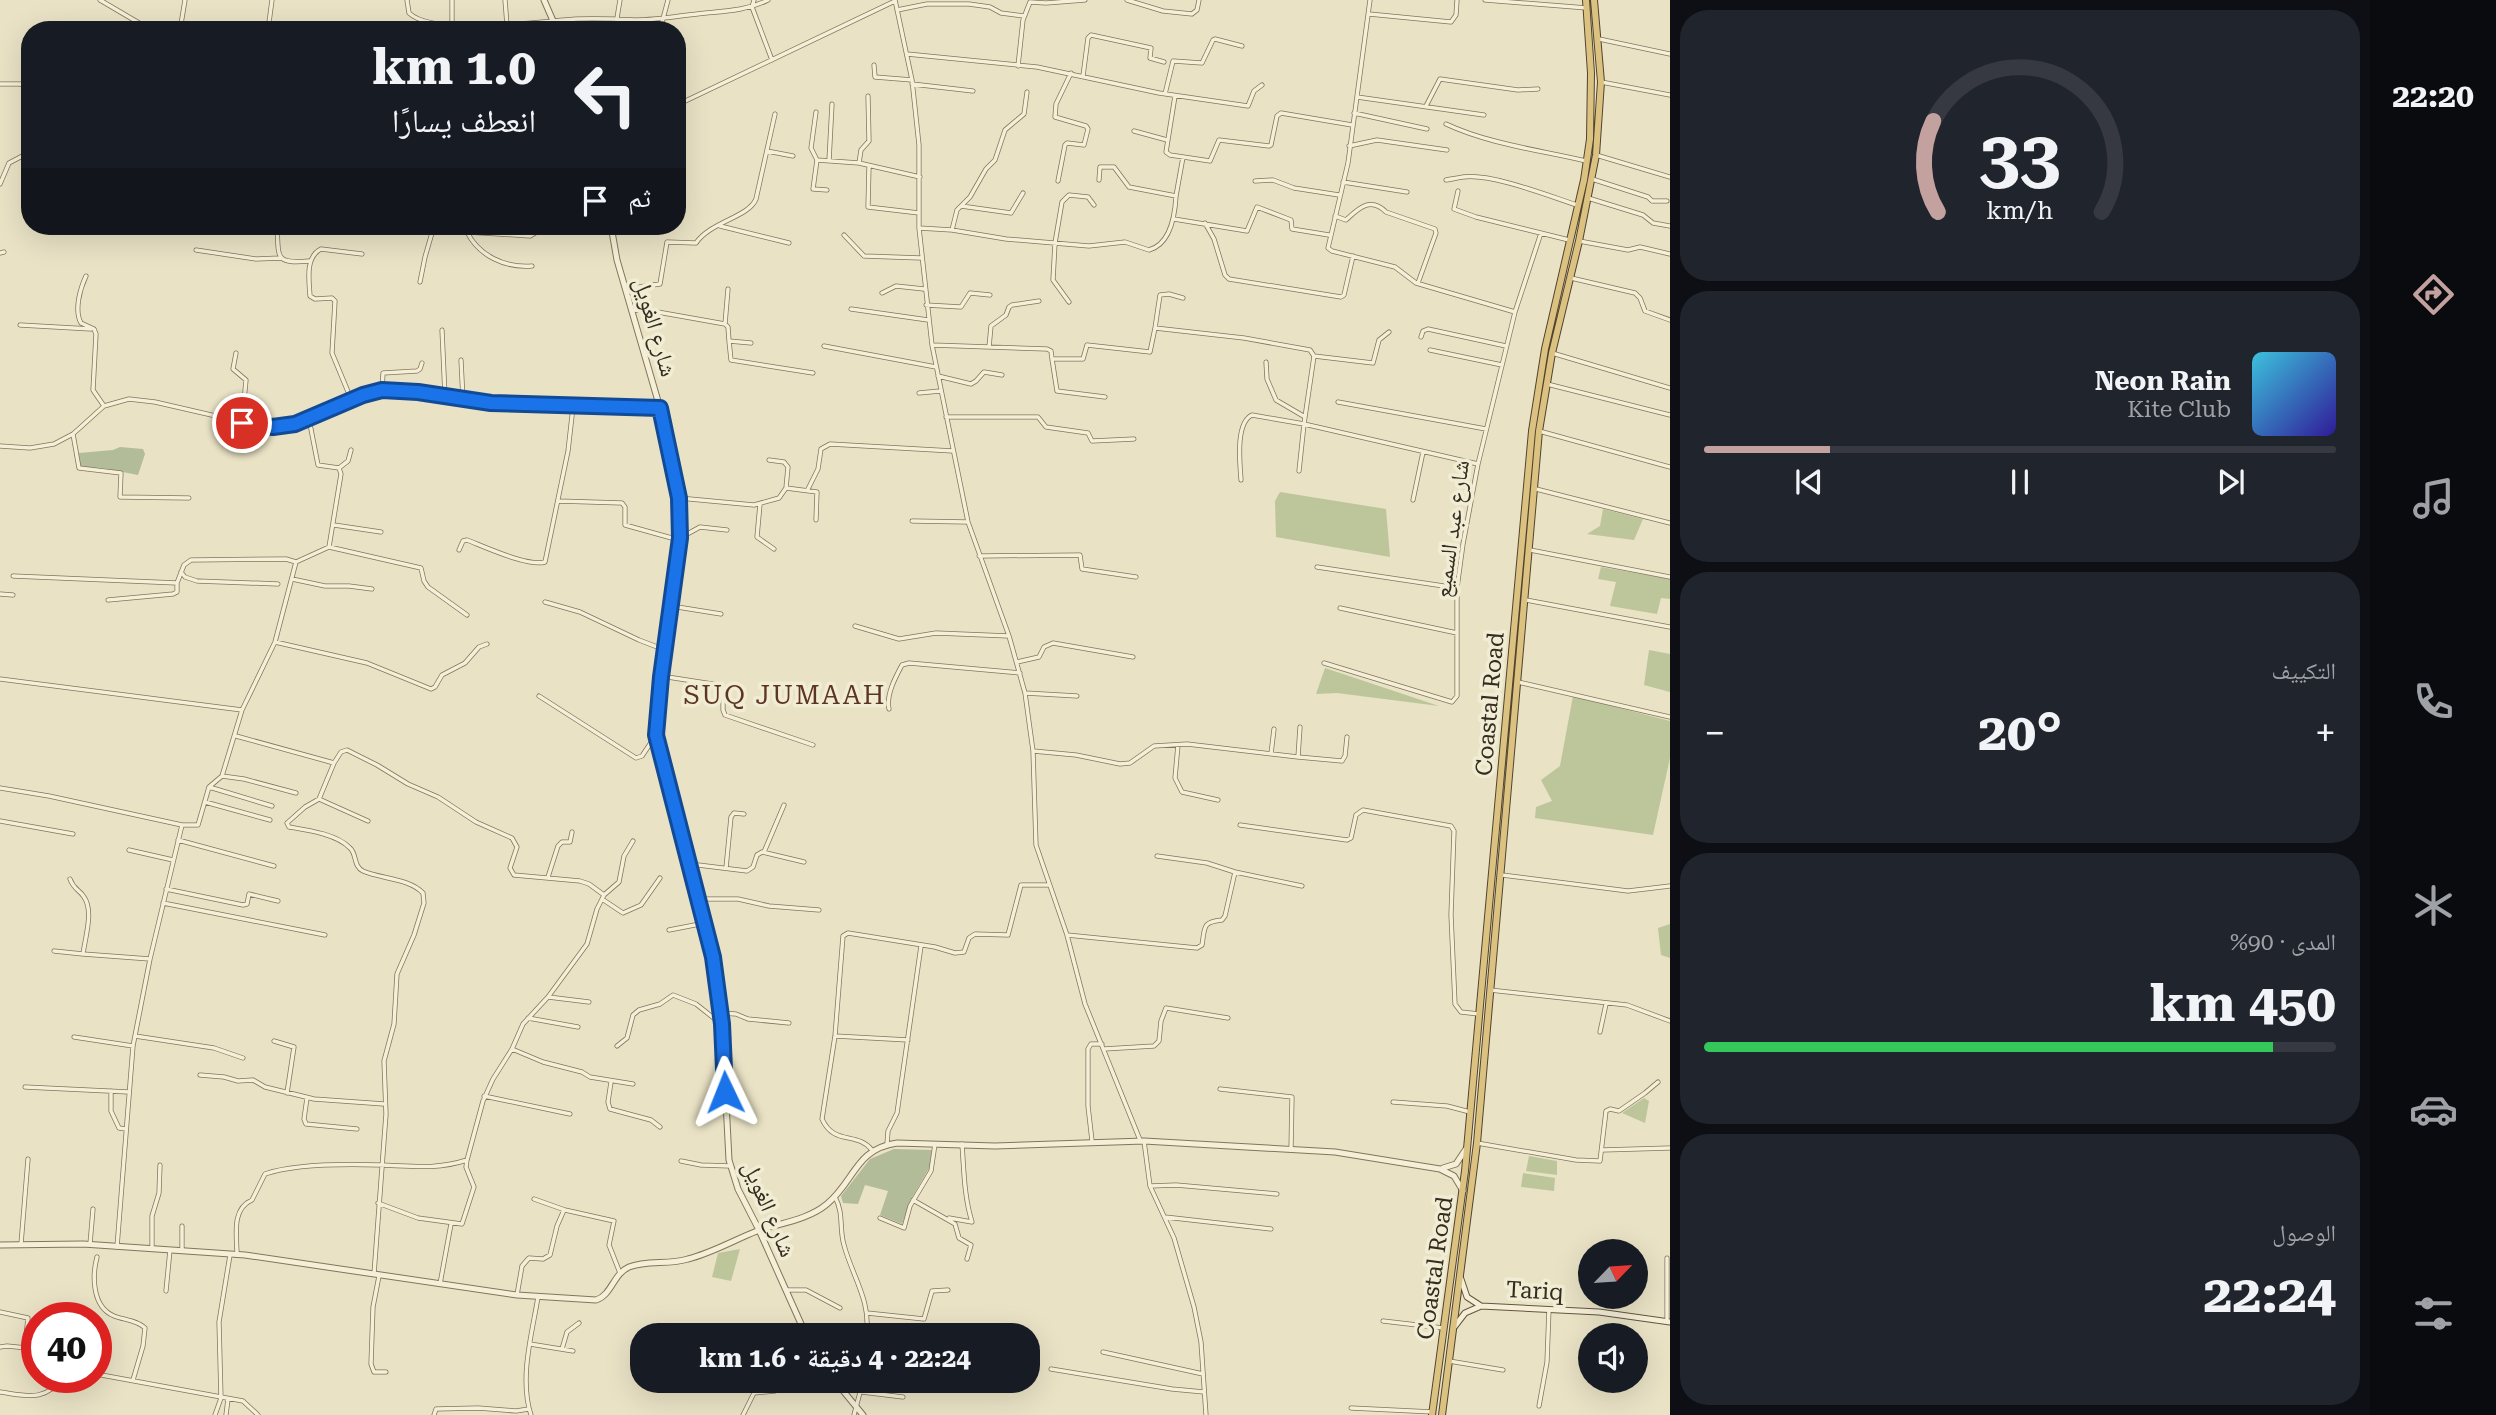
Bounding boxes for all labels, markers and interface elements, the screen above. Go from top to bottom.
text: 1.0 km [372,39,536,96]
icon: left [560,49,651,140]
text: 22:20 [2392,77,2474,115]
text: انعطف يسارًا [392,102,536,140]
text: 33 [1979,115,2061,200]
icon: arrive [576,182,614,220]
text: ثم [628,183,651,213]
text: km/h [1987,195,2053,224]
icon: directions [2409,270,2458,319]
street label: شارع الغويل [627,274,682,380]
text: Neon Rain [2095,366,2231,396]
pin [212,393,272,453]
text: Kite Club [2127,396,2231,423]
icon: arrive [223,404,261,442]
street label: شارع عبد السميع [1429,458,1476,600]
icon: previous [1790,463,1828,501]
icon: pause [2001,463,2039,501]
icon: next [2212,463,2250,501]
icon: music [2409,474,2458,523]
street label: Coastal Road [1470,631,1510,777]
text: التكييف [2271,658,2336,685]
icon: phone [2409,677,2458,726]
district label: SUQ JUMAAH [684,680,887,710]
text: 20° [1978,702,2062,763]
text: − [1704,711,1725,755]
text: + [2315,711,2336,755]
icon: climate [2409,881,2458,930]
text: المدى · 90% [2230,929,2336,956]
text: 450 km [2149,973,2336,1034]
position arrow [688,1055,762,1129]
icon: car [2409,1085,2458,1134]
street label: شارع الغويل [736,1157,801,1261]
street label: Coastal Road [1412,1194,1458,1341]
text: الوصول [2272,1220,2336,1247]
north arrow [1578,1239,1648,1309]
map controls [1578,1239,1648,1393]
text: 22:24 [2203,1264,2336,1325]
street label: Tariq [1505,1276,1565,1306]
icon: filters [2409,1289,2458,1338]
speed limit sign: 40 [21,1302,112,1393]
button: sound [1578,1323,1648,1393]
text: 22:24 · 4 دقيقة · 1.6 km [699,1343,971,1373]

